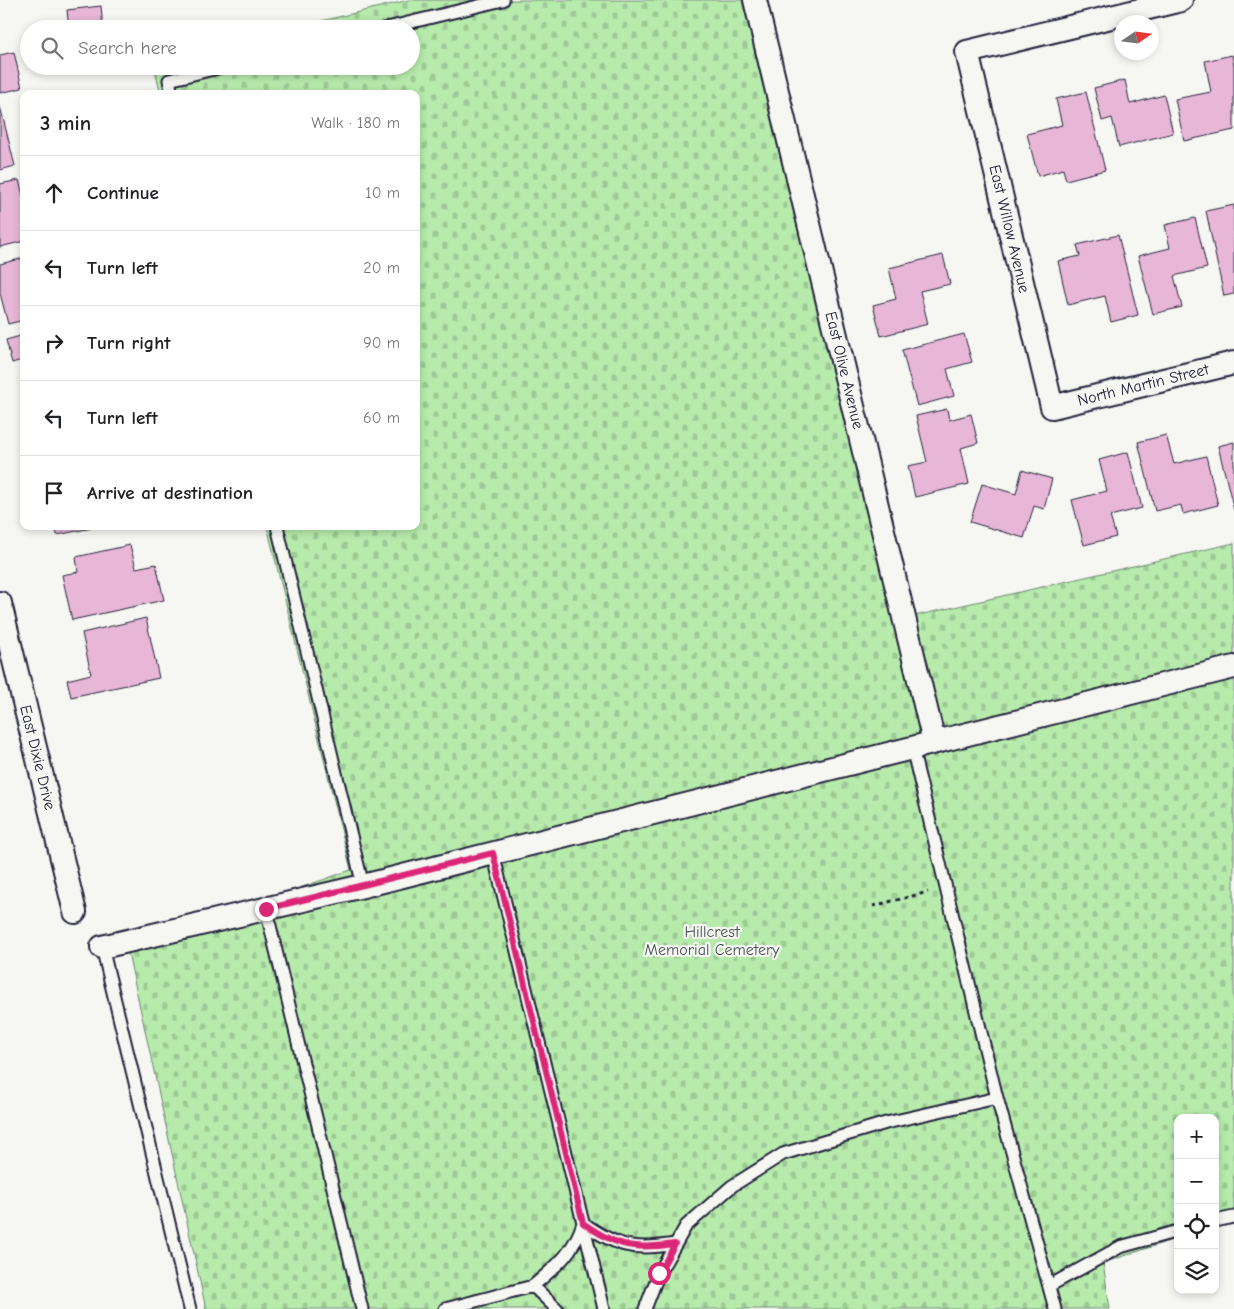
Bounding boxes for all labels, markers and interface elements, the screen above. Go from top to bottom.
north arrow [1114,15,1159,60]
search box [20,20,420,75]
icon: search [38,34,66,62]
text: Search here [78,37,177,59]
text: 3 min [40,111,91,135]
text: Walk · 180 m [311,114,400,132]
street label: East Willow Avenue [985,163,1033,295]
icon: ahead [40,179,68,207]
text: Continue [87,182,159,204]
text: 10 m [365,184,400,202]
icon: left [40,254,68,282]
text: Turn left [87,257,158,279]
text: 20 m [363,259,400,277]
street label: East Olive Avenue [821,310,867,431]
icon: right [40,329,68,357]
text: Turn right [87,332,171,354]
text: 90 m [363,334,400,352]
street label: North Martin Street [1076,360,1211,410]
icon: left [40,404,68,432]
text: Turn left [87,407,158,429]
text: 60 m [363,409,400,427]
icon: arrive [40,479,68,507]
text: Arrive at destination [87,482,253,504]
street label: East Dixie Drive [16,703,59,812]
route end [255,898,278,921]
park label: Hillcrest Memorial Cemetery [645,923,780,959]
map controls [1174,1114,1219,1294]
button: + [1174,1114,1219,1159]
button: − [1174,1159,1219,1204]
button: locate [1174,1204,1219,1249]
button: layers [1174,1249,1219,1294]
route start [648,1262,671,1285]

